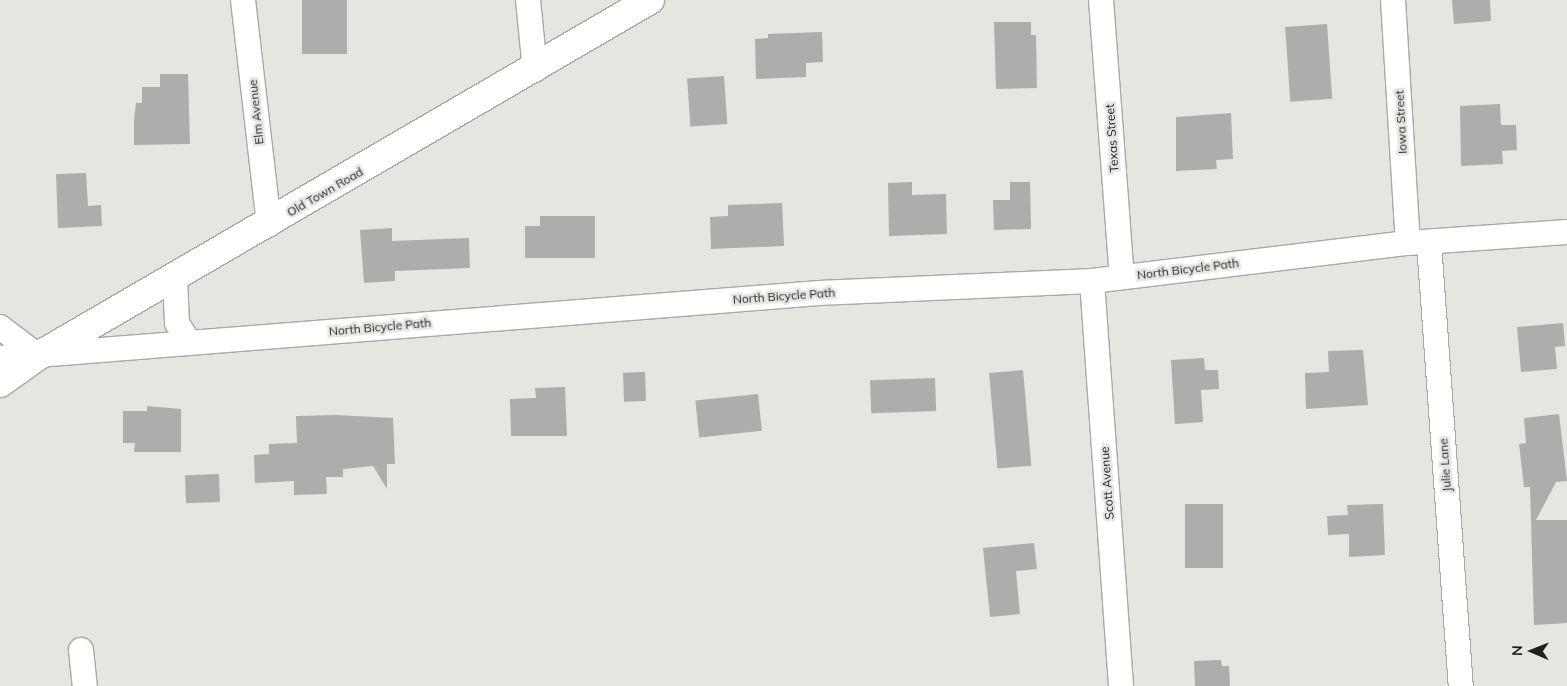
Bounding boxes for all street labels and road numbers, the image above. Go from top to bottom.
street label: Elm Avenue [245,79,267,145]
street label: Iowa Street [1392,90,1410,154]
street label: Texas Street [1102,103,1122,173]
street label: Old Town Road [284,164,366,220]
street label: North Bicycle Path [1136,256,1240,282]
street label: North Bicycle Path [732,285,836,307]
street label: North Bicycle Path [328,315,432,339]
street label: Julie Lane [1436,438,1454,492]
street label: Scott Avenue [1097,446,1117,520]

